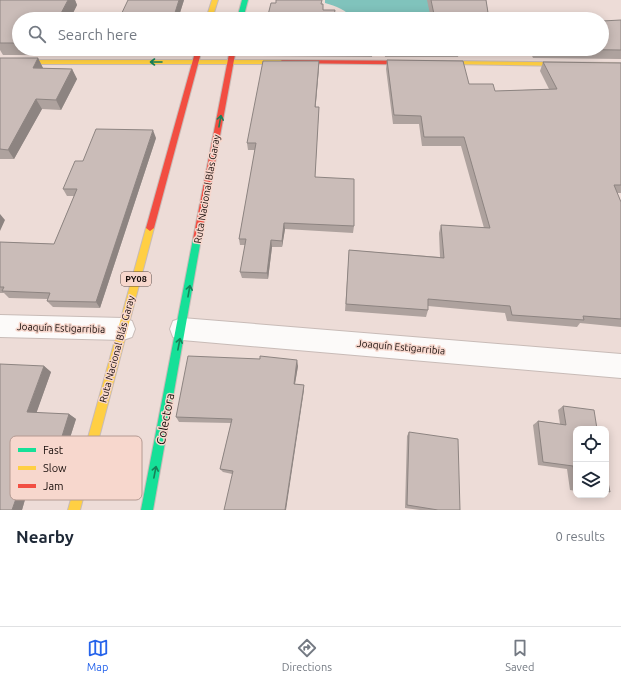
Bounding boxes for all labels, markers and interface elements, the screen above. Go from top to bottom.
search box [12,12,609,56]
icon: search [26,23,48,45]
text: Search here [58,26,137,43]
one-way arrow [150,58,163,66]
one-way arrow [216,115,224,128]
street label: Ruta Nacional Blas Garay [192,133,222,244]
road number: PY08 [121,272,151,286]
one-way arrow [185,284,193,297]
street label: Ruta Nacional Blás Garay [97,294,137,404]
street label: Joaquín Estigarribia [17,321,105,335]
one-way arrow [175,338,183,351]
street label: Joaquín Estigarribia [356,338,446,356]
street label: Colectora [154,392,176,446]
map controls [573,426,609,498]
button: locate [573,426,609,462]
legend [10,436,142,500]
text: Fast [43,444,64,456]
text: Slow [43,462,67,474]
button: layers [573,462,609,498]
one-way arrow [151,466,159,479]
text: Jam [43,480,64,492]
text: Nearby [16,527,74,546]
text: 0 results [555,529,605,543]
tab: Map [87,637,109,673]
tab: Directions [282,637,332,673]
tab: Saved [505,637,534,673]

